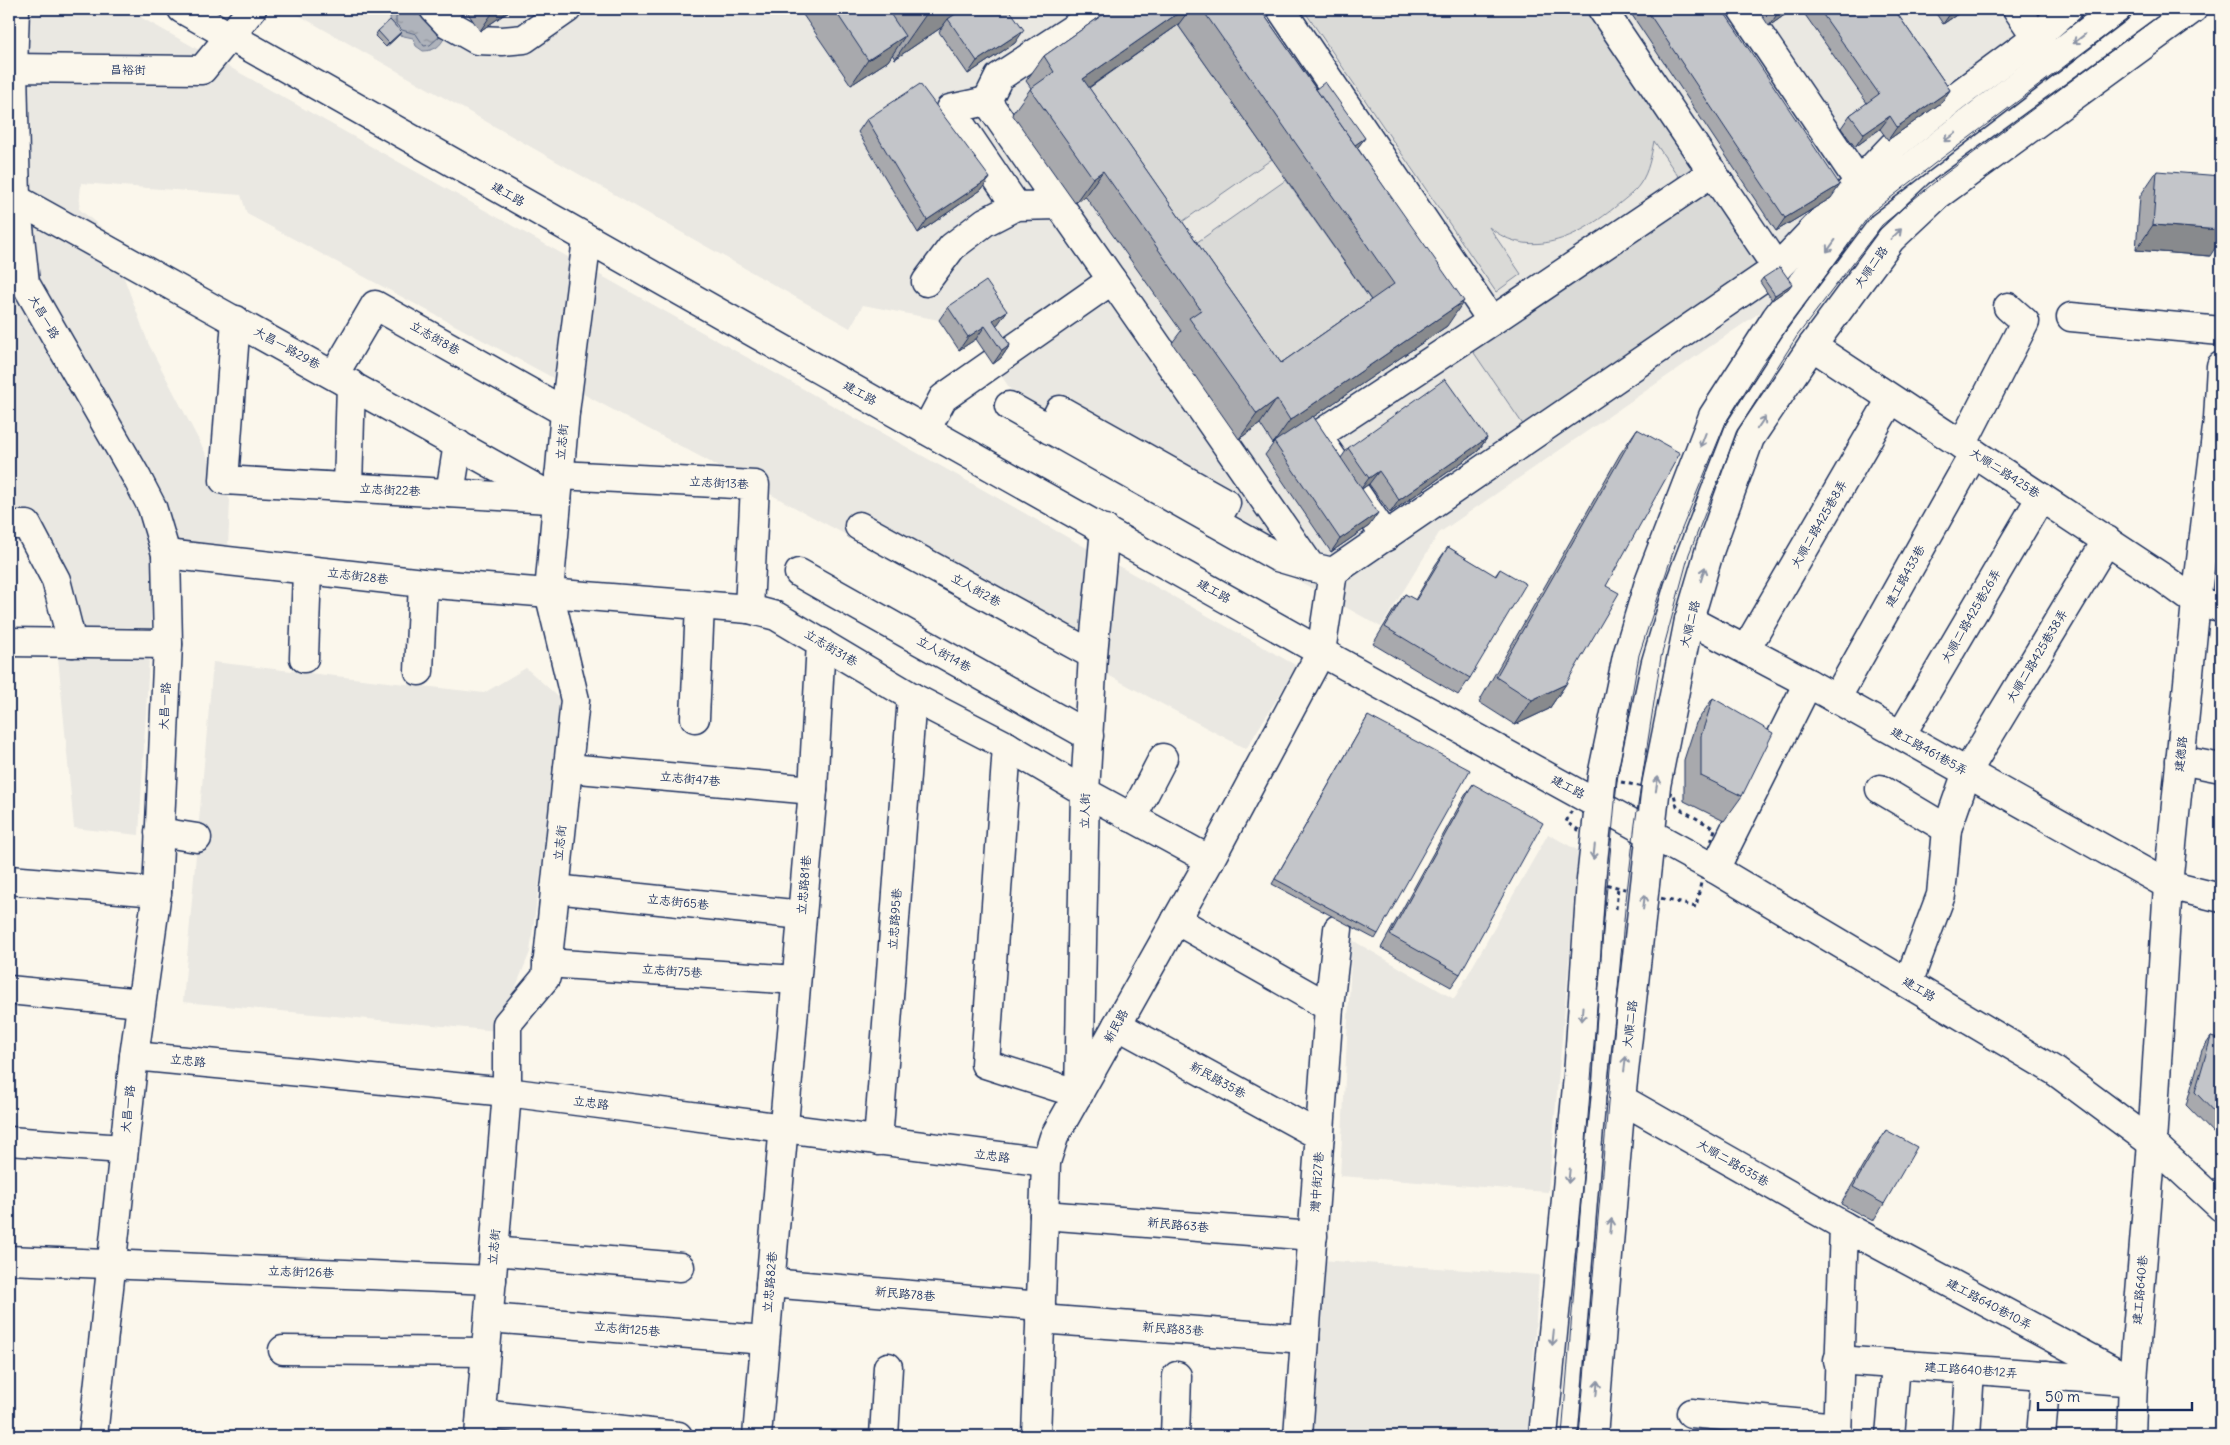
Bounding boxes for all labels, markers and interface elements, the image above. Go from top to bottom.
one-way arrow [2072,34,2086,44]
street label: 昌裕街 [110,62,146,77]
one-way arrow [1944,132,1957,143]
street label: 建工路 [489,178,528,209]
one-way arrow [1890,228,1903,240]
one-way arrow [1826,239,1836,253]
street label: 大順二路 [1850,243,1891,291]
street label: 大昌一路 [26,292,63,341]
street label: 立志街8巷 [408,317,463,358]
street label: 大昌一路29巷 [251,323,323,372]
street label: 建工路 [841,377,880,408]
one-way arrow [1756,416,1766,430]
street label: 立志街 [552,423,571,461]
one-way arrow [1698,432,1707,447]
street label: 大順二路425巷 [1967,444,2043,501]
street label: 立志街13巷 [689,473,749,492]
street label: 大順二路425巷8弄 [1787,477,1850,571]
street label: 立志街22巷 [359,480,421,499]
street label: 建工路433巷 [1881,542,1928,609]
street label: 立志街28巷 [327,564,389,587]
one-way arrow [1698,566,1708,582]
street label: 大順二路425巷26弄 [1938,566,2004,665]
street label: 立人街2巷 [949,570,1004,609]
street label: 建工路 [1195,575,1234,606]
street label: 大順二路 [1676,599,1703,649]
street label: 大順二路425巷38弄 [2003,606,2070,705]
street label: 立志街31巷 [802,626,861,669]
street label: 立人街14巷 [914,633,974,675]
street label: 大昌一路 [156,682,173,730]
street label: 建工路461巷5弄 [1888,723,1970,778]
street label: 建德路 [2171,735,2190,773]
street label: 立志街47巷 [659,768,721,789]
street label: 建工路 [1549,771,1588,802]
one-way arrow [1652,776,1662,792]
street label: 立人街 [1077,793,1092,829]
street label: 立志街 [550,824,569,862]
one-way arrow [1590,844,1599,860]
street label: 立忠路81巷 [793,855,814,915]
street label: 立忠路95巷 [885,888,904,950]
street label: 立志街65巷 [647,891,710,912]
one-way arrow [1639,895,1649,911]
street label: 立志街75巷 [641,961,703,980]
street label: 建工路 [1900,973,1939,1004]
street label: 大順二路 [1619,999,1640,1049]
street label: 新民路 [1100,1006,1131,1045]
one-way arrow [1578,1006,1587,1022]
street label: 立忠路 [169,1051,207,1070]
one-way arrow [1620,1056,1630,1072]
street label: 新民路35巷 [1188,1058,1249,1101]
street label: 大昌一路 [118,1084,137,1134]
street label: 立忠路 [572,1093,610,1112]
street label: 大順二路635巷 [1695,1136,1772,1189]
street label: 立忠路 [973,1146,1011,1165]
street label: 灣中街27巷 [1307,1151,1326,1213]
one-way arrow [1564,1168,1573,1184]
street label: 新民路63巷 [1147,1214,1209,1235]
one-way arrow [1606,1218,1616,1234]
street label: 立志街 [484,1228,503,1266]
street label: 立忠路82巷 [759,1251,780,1313]
street label: 建工路640巷 [2129,1255,2150,1325]
street label: 立志街126巷 [268,1263,334,1280]
street label: 建工路640巷10弄 [1944,1275,2034,1332]
street label: 新民路78巷 [874,1283,936,1304]
street label: 立志街125巷 [593,1318,661,1339]
street label: 新民路83巷 [1142,1319,1204,1338]
one-way arrow [1548,1330,1558,1346]
street label: 建工路640巷12弄 [1924,1359,2018,1380]
one-way arrow [1593,1380,1602,1396]
scale bar [2038,1380,2191,1412]
text: 50 m [2045,1387,2080,1406]

